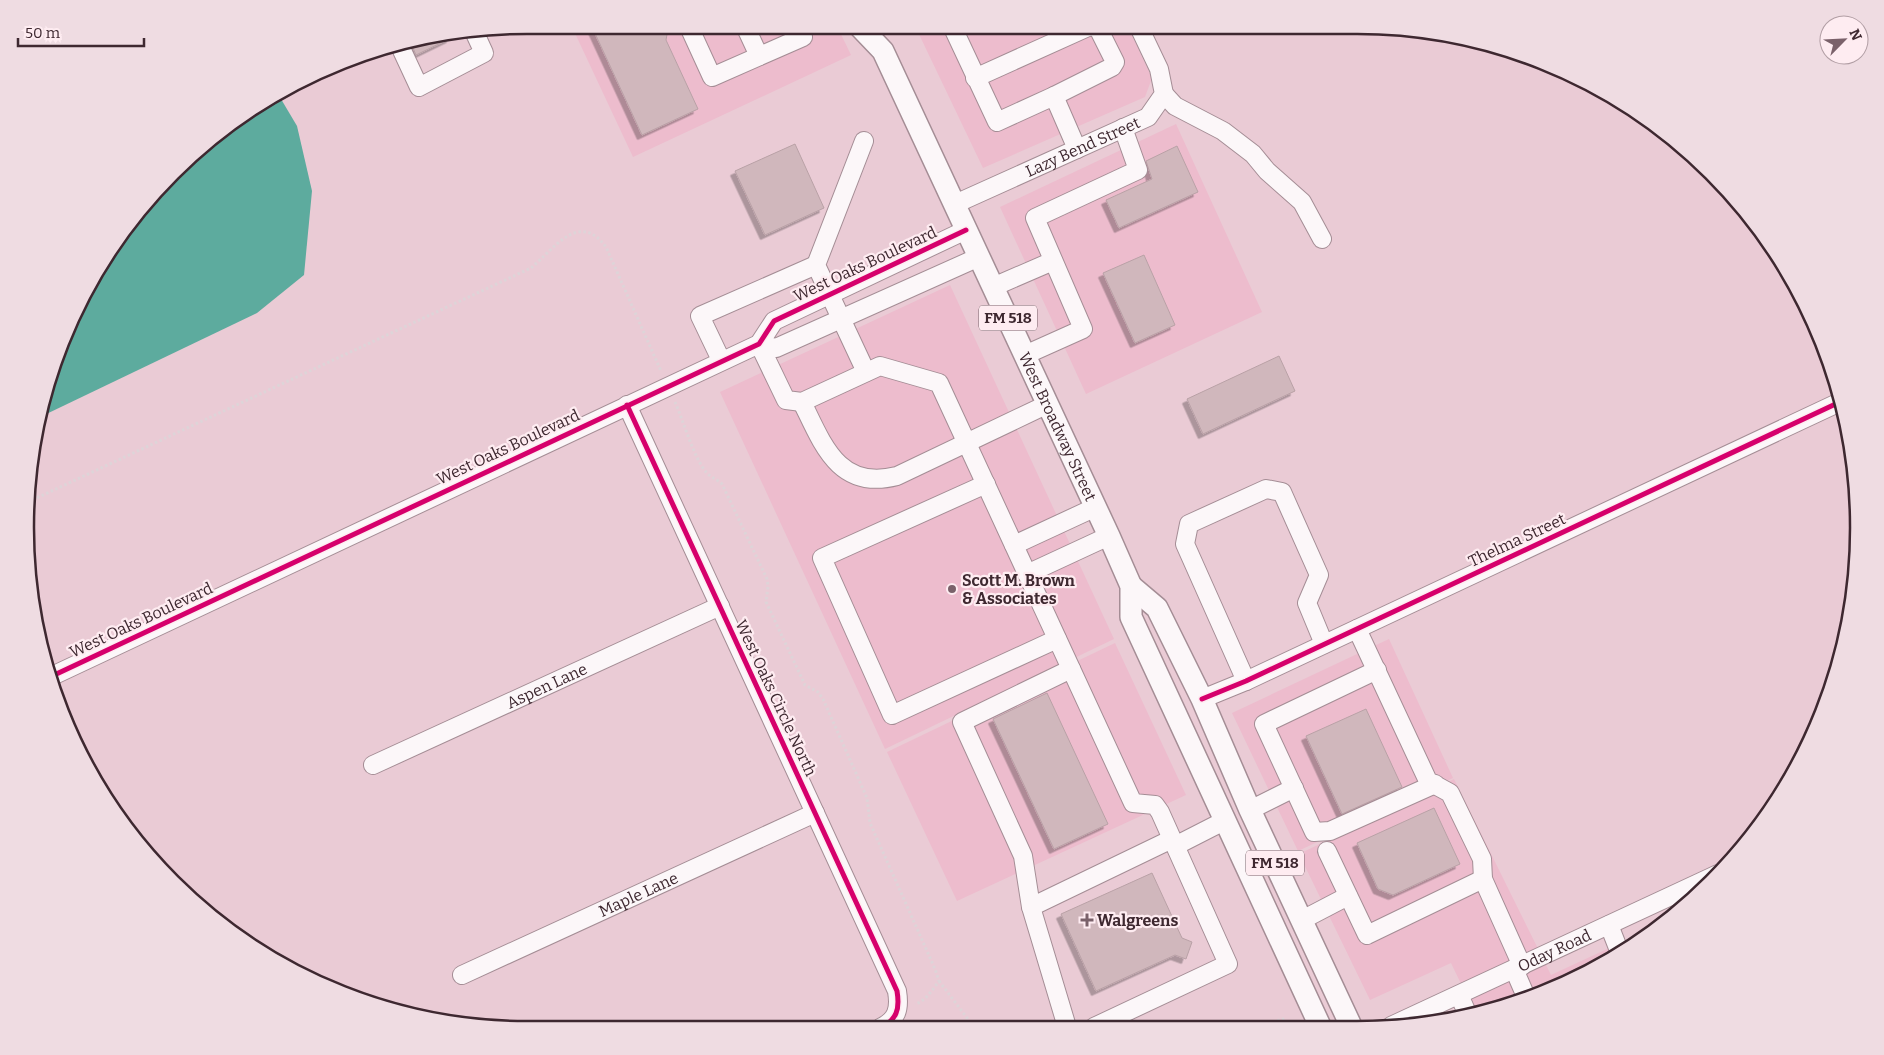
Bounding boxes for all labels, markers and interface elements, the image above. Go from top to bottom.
scale bar [18,15,144,47]
north arrow [1819,15,1869,65]
text: 50 m [25,24,61,42]
text: N [1845,27,1865,43]
street label: Lazy Bend Street [1022,112,1143,181]
street label: West Oaks Boulevard [790,222,940,306]
road number: FM 518 [979,306,1037,330]
street label: West Broadway Street [1015,349,1101,504]
street label: West Oaks Boulevard [433,405,583,489]
street label: Thelma Street [1465,509,1569,571]
place label: Scott M. Brown & Associates [962,571,1075,608]
street label: West Oaks Boulevard [66,578,216,662]
marker: Scott M. Brown & Associates [946,583,958,595]
street label: West Oaks Circle North [731,617,821,779]
street label: Aspen Lane [503,659,590,712]
road number: FM 518 [1246,850,1304,876]
street label: Maple Lane [596,868,681,920]
place label: Walgreens [1097,911,1178,930]
marker: Walgreens [1081,914,1093,926]
street label: Oday Road [1515,925,1594,975]

